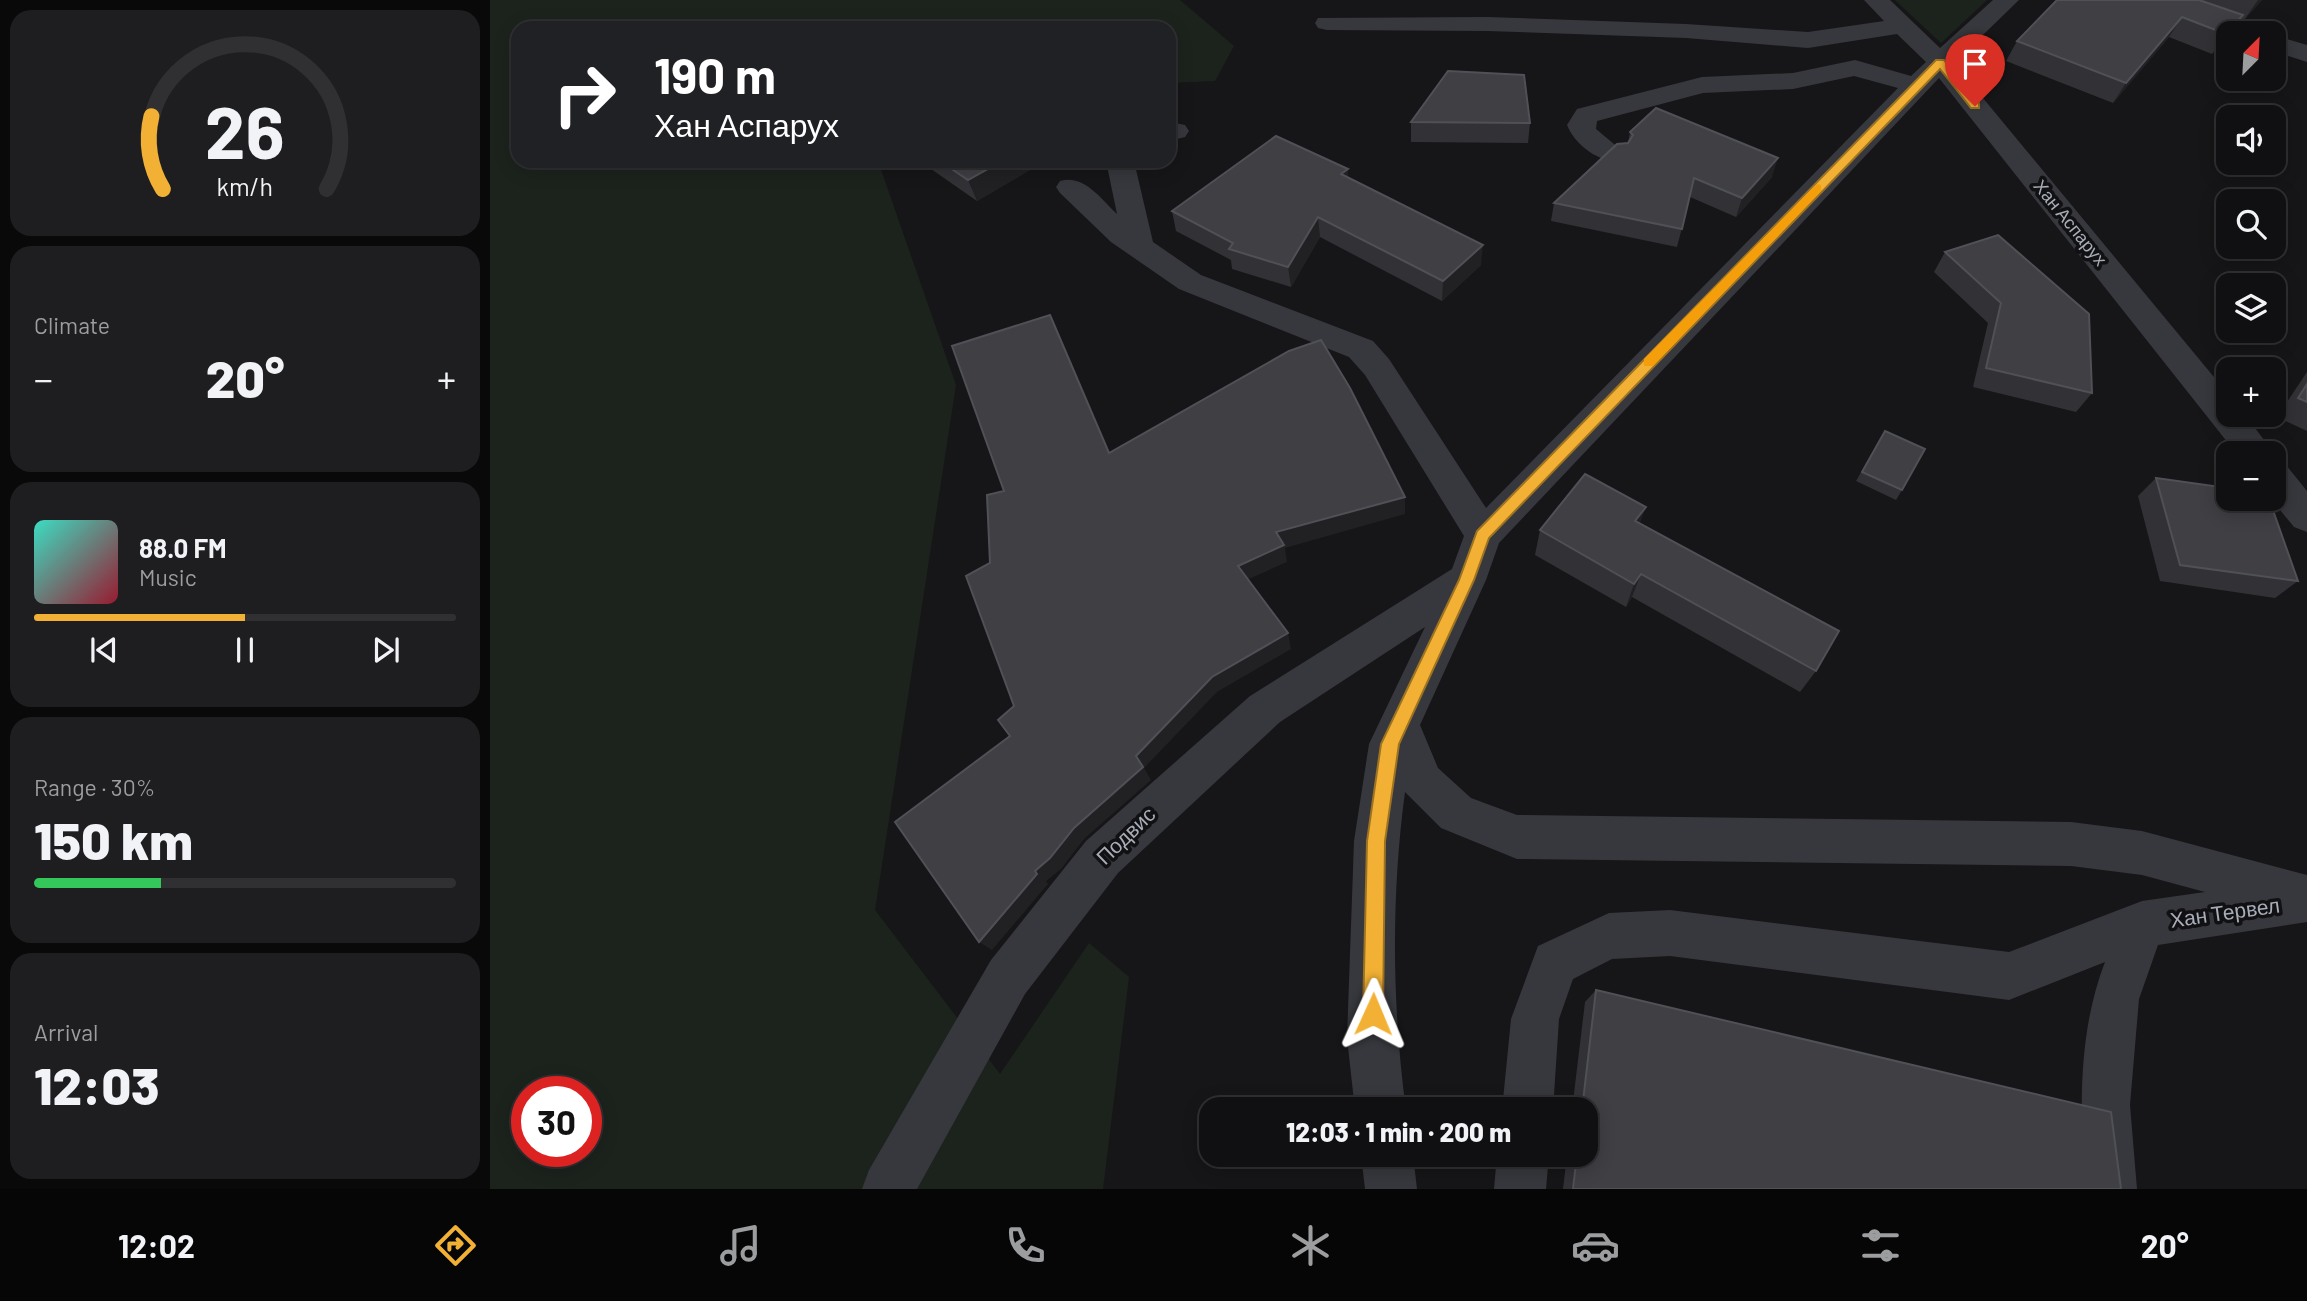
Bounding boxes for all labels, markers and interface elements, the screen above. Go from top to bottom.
north arrow [2216,21,2286,91]
map controls [2216,21,2286,511]
pin [1945,34,2005,106]
text: 190 m [654,45,776,104]
icon: arrive [1956,45,1994,83]
icon: right [539,49,630,140]
text: 26 [205,86,285,174]
text: Хан Аспарух [654,105,839,143]
button: sound [2216,105,2286,175]
text: km/h [217,171,273,201]
street label: Хан Аспарух [2029,175,2112,270]
button: search [2216,189,2286,259]
button: layers [2216,273,2286,343]
text: Climate [34,311,110,339]
text: 20° [206,346,284,408]
text: − [34,355,53,401]
text: + [437,355,456,401]
button: + [2216,357,2286,427]
button: − [2216,441,2286,511]
text: 88.0 FM [139,532,227,563]
text: Music [139,563,197,591]
icon: previous [85,631,123,669]
icon: pause [226,631,264,669]
icon: next [367,631,405,669]
text: Range · 30% [34,773,155,801]
street label: Подвис [1090,801,1160,869]
text: 150 km [34,808,193,870]
street label: Хан Тервел [2168,891,2281,932]
position arrow [1336,977,1410,1051]
text: Arrival [34,1018,98,1046]
text: 12:03 [34,1053,160,1115]
speed limit sign: 30 [511,1076,602,1167]
text: 12:03 · 1 min · 200 m [1286,1116,1511,1147]
icon: directions [431,1221,480,1270]
icon: music [716,1221,765,1270]
icon: phone [1001,1221,1050,1270]
icon: climate [1286,1221,1335,1270]
icon: car [1571,1221,1620,1270]
icon: filters [1856,1221,1905,1270]
text: 12:02 [118,1226,195,1264]
text: 20° [2141,1226,2189,1264]

